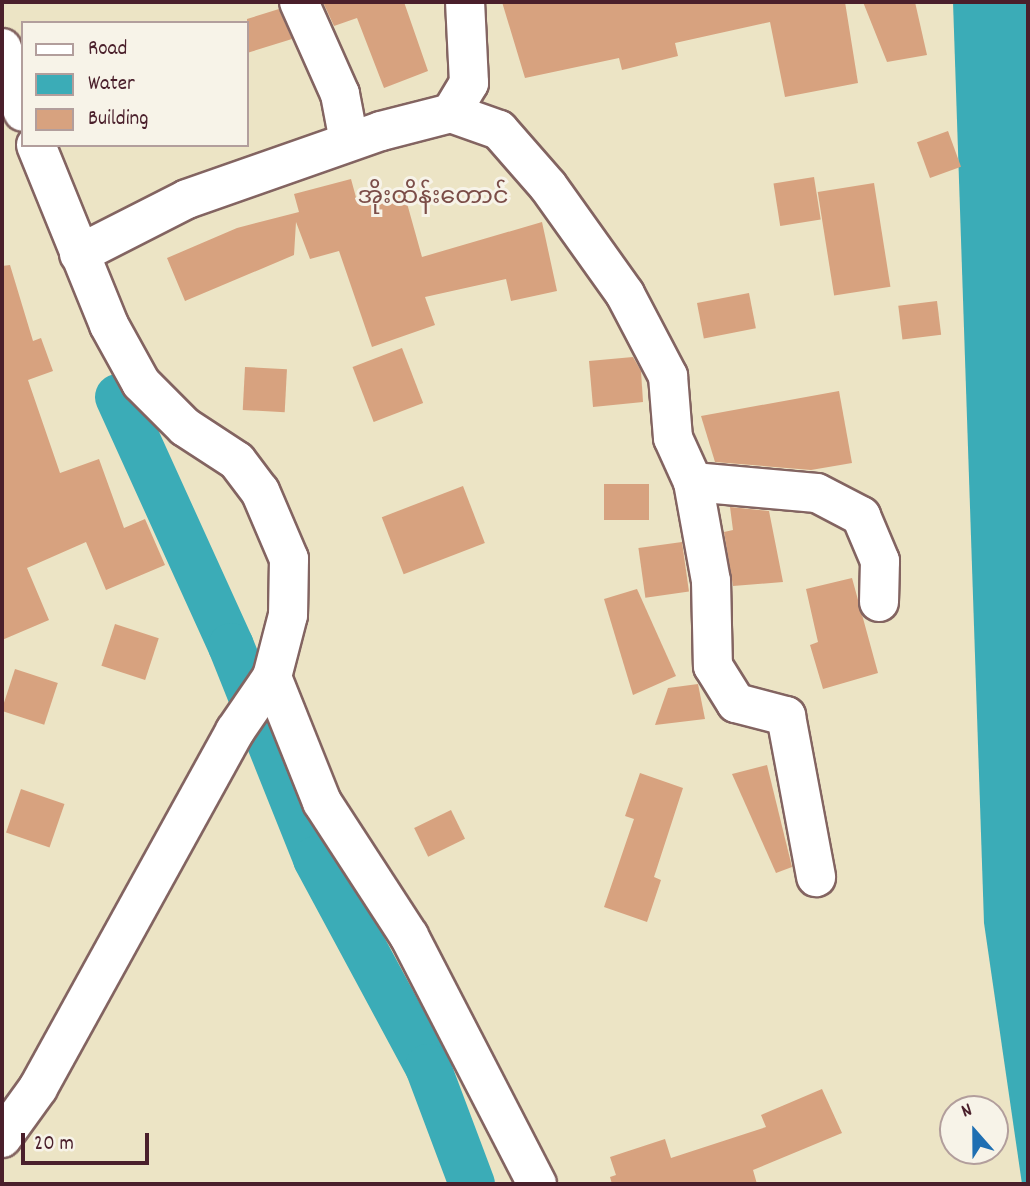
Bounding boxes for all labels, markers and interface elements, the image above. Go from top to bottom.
legend [21,21,248,147]
text: Road [88,35,127,65]
text: Water [88,70,135,100]
text: Building [88,105,148,135]
district label: အိုးထိန်းတောင် [357,185,509,213]
north arrow [939,1095,1009,1165]
text: N [958,1098,976,1126]
scale bar [24,1120,152,1164]
text: 20 m [34,1130,74,1160]

